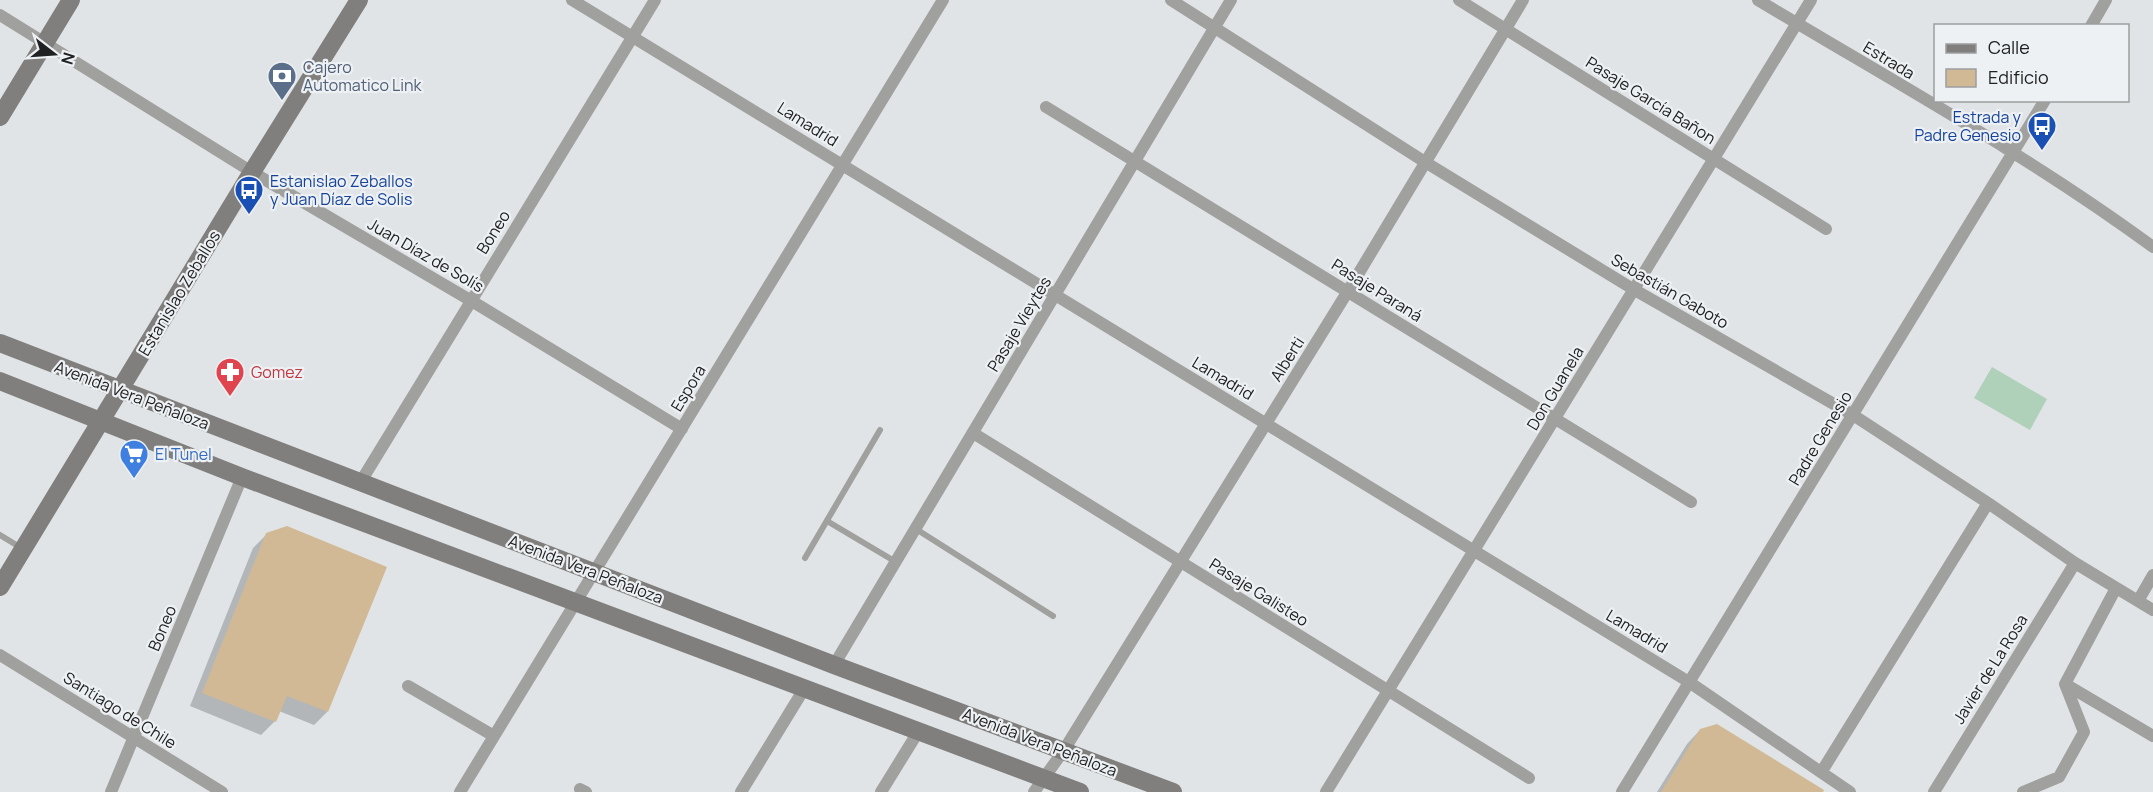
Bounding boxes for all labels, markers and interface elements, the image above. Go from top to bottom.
north arrow [24,24,84,84]
legend [1934,24,2129,102]
text: Calle [1988,35,2030,59]
street label: Estrada [1859,36,1919,84]
text: N [56,50,81,67]
street label: Pasaje García Bañon [1582,51,1720,149]
place label: Cajero Automatico Link [303,56,422,96]
bank icon: Cajero Automatico Link [266,60,298,102]
text: Edificio [1988,65,2049,89]
street label: Lamadrid [773,97,843,151]
place label: Estrada y Padre Genesio [1914,106,2022,146]
bus stop icon: Estrada y Padre Genesio [2026,110,2058,152]
place label: Estanislao Zeballos y Juan Díaz de Solis [270,170,413,210]
bus stop icon: Estanislao Zeballos y Juan Díaz de Solis [233,174,265,216]
street label: Boneo [471,206,515,258]
street label: Juan Díaz de Solís [364,213,488,297]
street label: Estanislao Zeballos [133,226,225,360]
street label: Sebastián Gaboto [1607,248,1733,334]
street label: Pasaje Paraná [1328,253,1426,327]
street label: Pasaje Vieytes [982,272,1056,376]
street label: Alberti [1265,333,1309,385]
street label: Don Guanela [1521,342,1589,434]
street label: Lamadrid [1188,351,1258,405]
street label: Avenida Vera Peñaloza [52,355,212,435]
pharmacy icon: Gomez [214,356,246,398]
place label: Gomez [251,361,303,383]
street label: Espora [665,361,711,415]
street label: Padre Genesio [1783,387,1857,489]
supermarket icon: El Tunel [118,438,150,480]
place label: El Tunel [155,443,212,465]
street label: Avenida Vera Peñaloza [506,529,666,609]
street label: Pasaje Galisteo [1205,553,1313,631]
street label: Boneo [143,602,181,654]
street label: Lamadrid [1602,604,1672,658]
street label: Javier de La Rosa [1947,610,2033,728]
street label: Santiago de Chile [59,666,181,754]
street label: Avenida Vera Peñaloza [960,702,1120,782]

